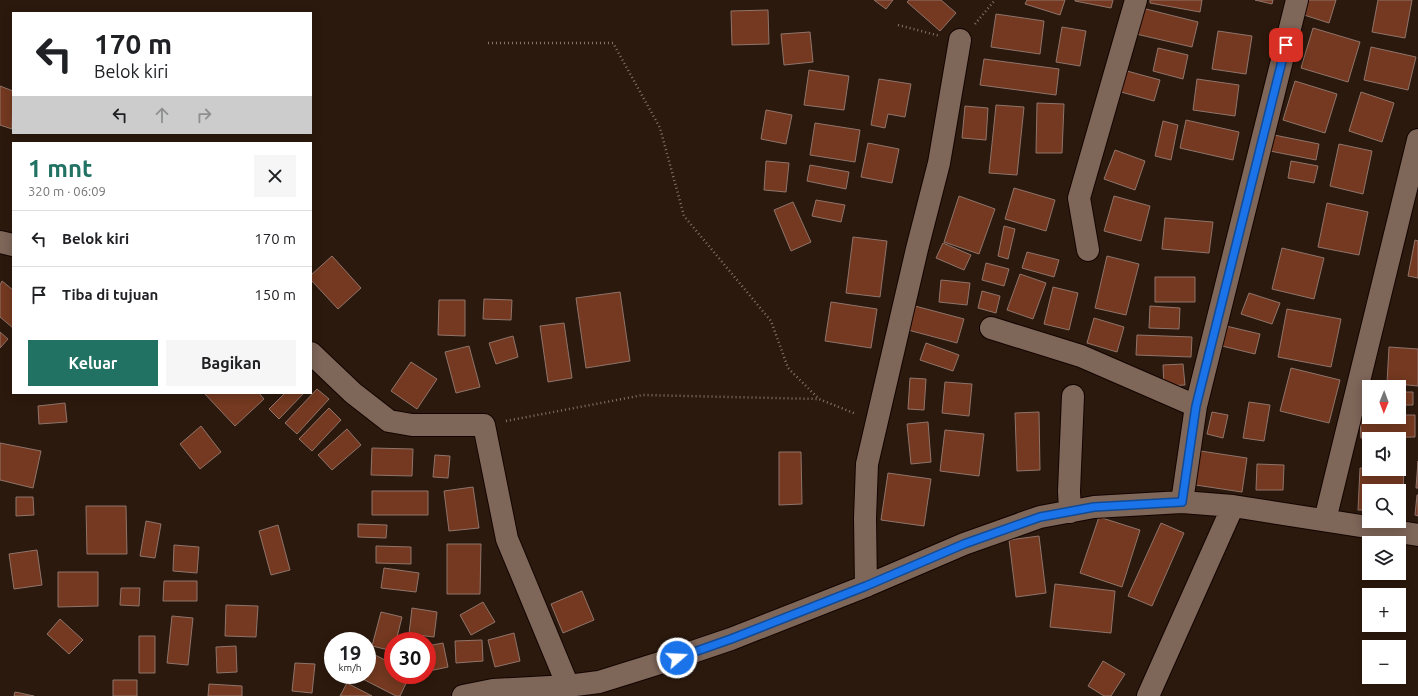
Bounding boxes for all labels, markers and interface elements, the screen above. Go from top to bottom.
icon: left [28,28,80,80]
text: 170 m [94,28,172,59]
pin [1269,28,1303,62]
icon: arrive [1275,34,1297,56]
text: Belok kiri [94,61,168,81]
icon: left [109,104,131,126]
icon: ahead [151,104,173,126]
icon: right [193,104,215,126]
text: 1 mnt [28,155,92,182]
button: close [254,155,296,197]
text: 320 m · 06:09 [28,184,106,198]
icon: left [28,228,50,250]
text: Belok kiri [62,230,129,247]
text: 170 m [254,230,296,247]
icon: arrive [28,284,50,306]
text: Tiba di tujuan [62,286,158,303]
text: 150 m [254,286,296,303]
button: Keluar [28,340,158,386]
button: Bagikan [166,340,296,386]
north arrow [1362,380,1406,424]
map controls [1362,380,1406,684]
button: sound [1362,432,1406,476]
button: search [1362,484,1406,528]
button: layers [1362,536,1406,580]
button: + [1362,588,1406,632]
speed limit sign: 30 [384,632,436,684]
position arrow [656,637,698,679]
button: − [1362,640,1406,684]
text: 19 [339,641,361,664]
text: km/h [338,662,362,673]

